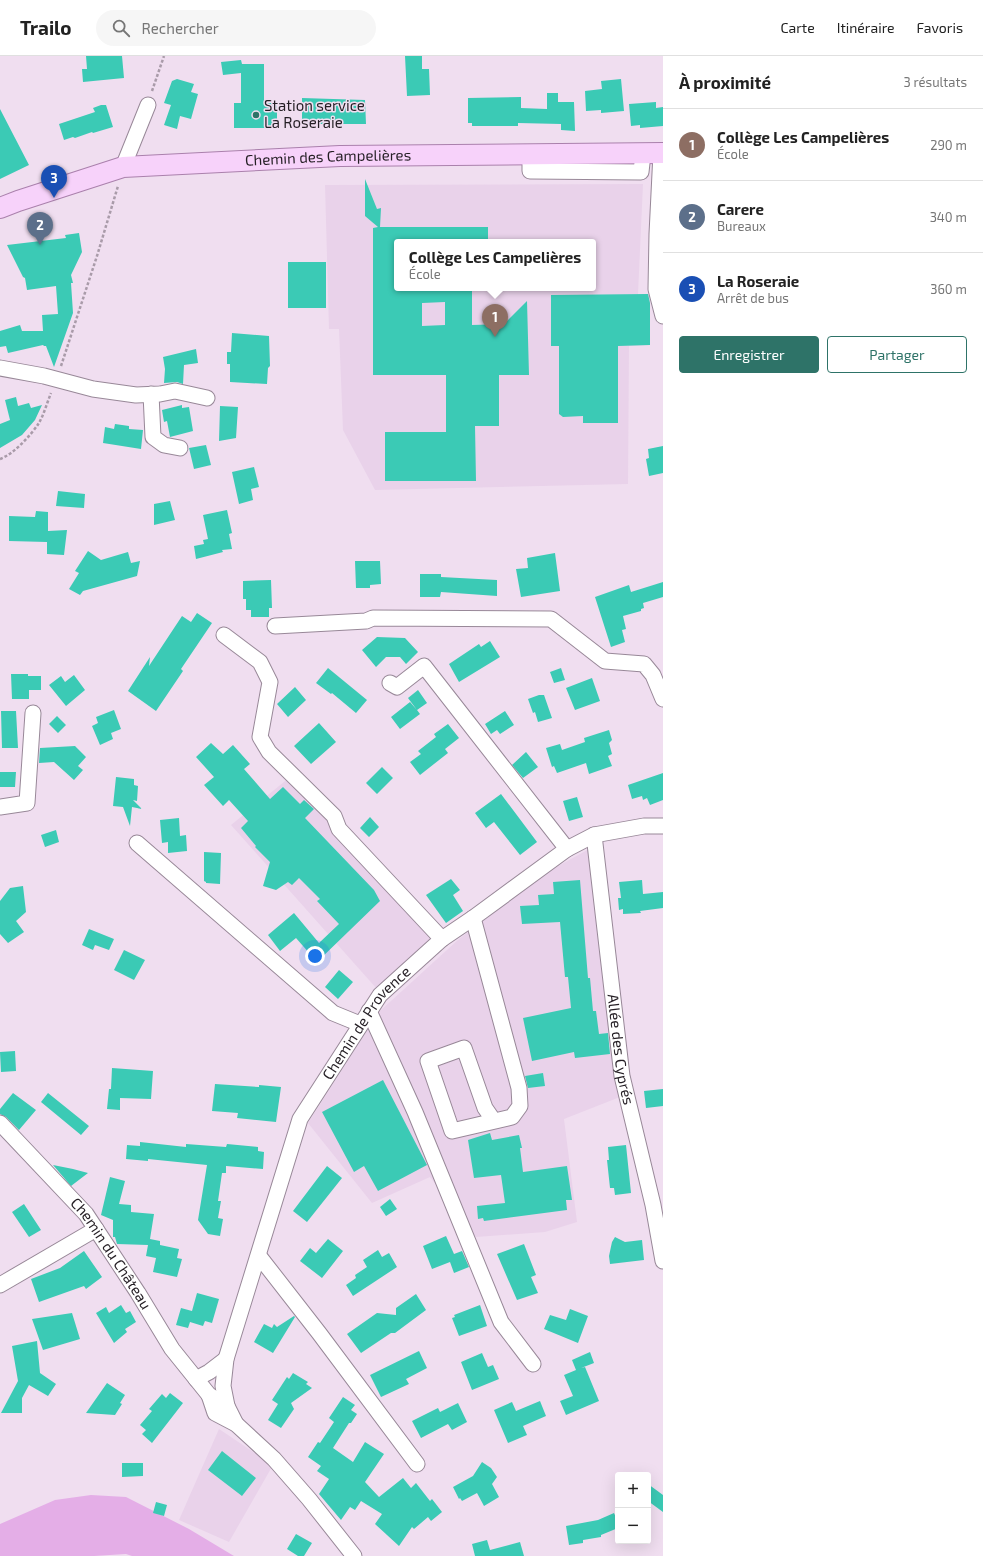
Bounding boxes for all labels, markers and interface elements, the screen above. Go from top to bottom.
search box [96,10,376,46]
text: Trailo [20,16,72,39]
icon: search [110,17,132,39]
text: Rechercher [142,19,219,37]
text: Carte [781,19,815,36]
text: Itinéraire [837,19,895,36]
text: Favoris [917,19,963,36]
text: À proximité [679,72,771,92]
text: 3 résultats [903,74,967,90]
place label: Station service La Roseraie [264,96,365,131]
marker: Station service La Roseraie [251,110,261,120]
text: Collège Les Campelières [717,128,889,146]
text: 1 [689,137,695,153]
text: 290 m [930,137,967,153]
street label: Chemin des Campelières [244,145,411,169]
text: École [717,146,749,162]
pin: 3 [41,165,67,198]
text: Carere [717,200,764,218]
text: 2 [688,209,696,225]
text: 340 m [930,209,967,225]
pin: 2 [27,212,53,245]
text: Bureaux [717,218,766,234]
popup [394,239,596,291]
text: Collège Les Campelières [409,248,581,266]
text: École [409,266,441,282]
text: La Roseraie [717,272,799,290]
text: 3 [688,281,696,297]
text: 360 m [930,281,967,297]
text: Arrêt de bus [717,290,789,306]
pin: 1 [482,304,508,337]
button: Enregistrer [679,336,819,373]
button: Partager [827,336,967,373]
your location [305,946,325,966]
street label: Chemin de Provence [318,962,414,1083]
street label: Allée des Cyprés [605,993,639,1106]
street label: Chemin du Château [67,1194,156,1312]
map controls [615,1472,651,1544]
button: + [615,1472,651,1508]
button: − [615,1508,651,1544]

